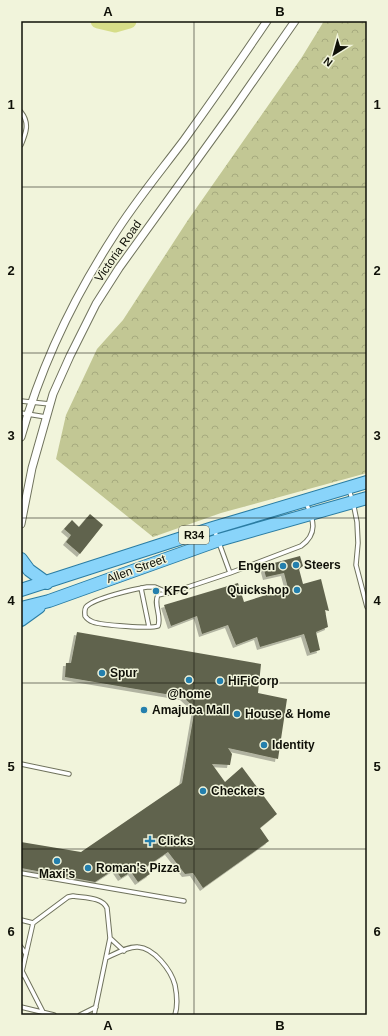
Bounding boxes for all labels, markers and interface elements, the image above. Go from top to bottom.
text: A [103,4,113,19]
text: B [275,4,285,19]
north arrow [314,34,354,74]
text: N [321,55,335,69]
text: 1 [7,97,15,112]
text: 1 [373,97,381,112]
street label: Victoria Road [92,218,144,284]
text: 2 [7,263,15,278]
text: 2 [373,263,381,278]
text: 3 [7,428,15,443]
text: 3 [373,428,381,443]
road number: R34 [179,526,209,544]
street label: Allen Street [104,552,168,586]
place label: Steers [304,558,341,572]
place label: Engen [238,559,275,573]
marker: Steers [291,560,301,570]
marker: Engen [278,561,288,571]
place label: Quickshop [227,583,289,597]
place label: KFC [164,584,189,598]
marker: Quickshop [292,585,302,595]
marker: KFC [151,586,161,596]
text: 4 [7,593,15,608]
text: 4 [373,593,381,608]
place label: Spur [110,666,138,680]
marker: Spur [97,668,107,678]
place label: HiFiCorp [228,674,279,688]
marker: @home [184,675,194,685]
marker: HiFiCorp [215,676,225,686]
place label: @home [167,687,211,701]
place label: Amajuba Mall [152,703,229,717]
marker: Amajuba Mall [139,705,149,715]
place label: House & Home [245,707,331,721]
marker: House & Home [232,709,242,719]
place label: Identity [272,738,315,752]
marker: Identity [259,740,269,750]
text: 5 [7,759,15,774]
text: 5 [373,759,381,774]
place label: Checkers [211,784,265,798]
marker: Checkers [198,786,208,796]
place label: Clicks [158,834,194,848]
marker: Clicks [145,836,155,846]
marker: Maxi's [52,856,62,866]
place label: Roman's Pizza [96,861,180,875]
marker: Roman's Pizza [83,863,93,873]
place label: Maxi's [39,867,75,881]
text: 6 [7,924,15,939]
text: 6 [373,924,381,939]
text: A [103,1018,113,1033]
text: B [275,1018,285,1033]

